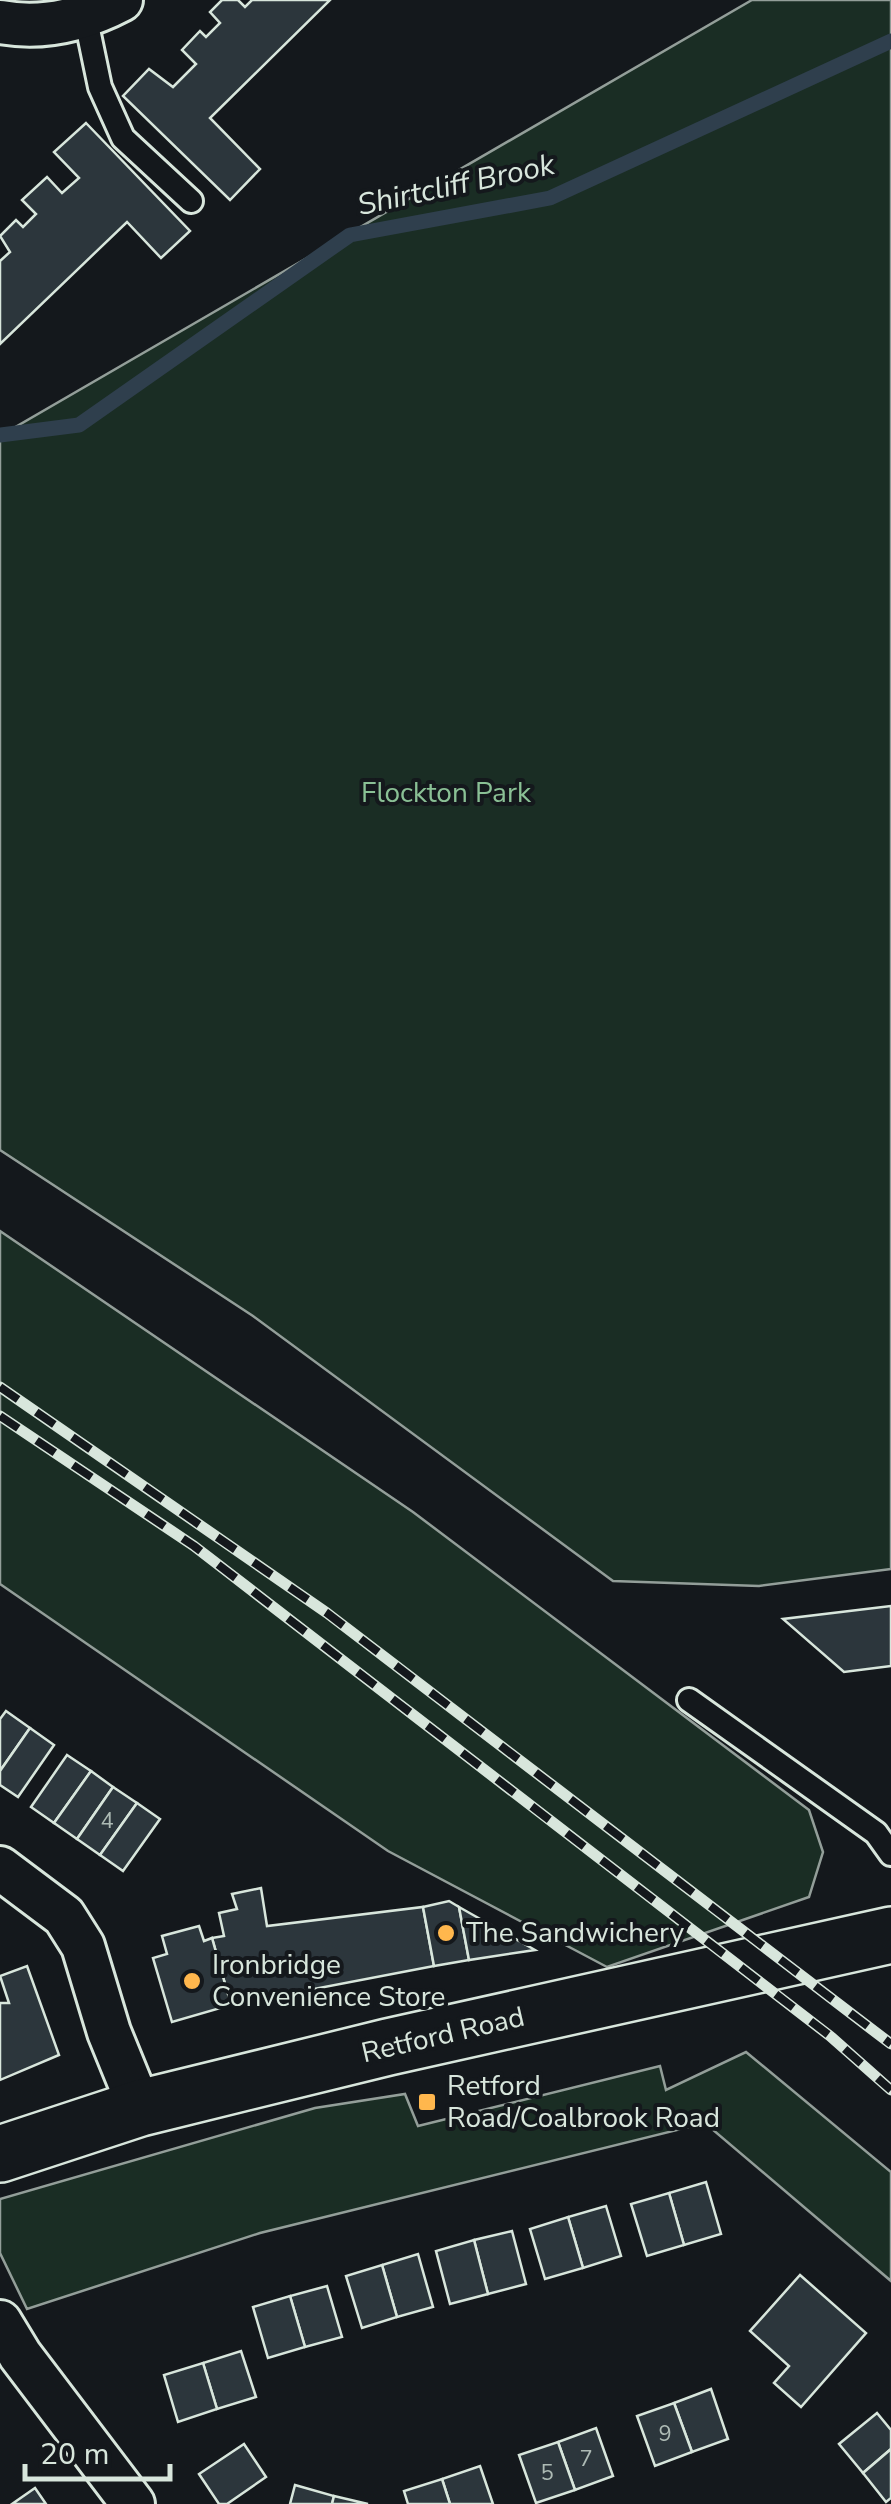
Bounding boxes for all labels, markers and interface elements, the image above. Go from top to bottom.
water label: Shirtcliff Brook [354,144,559,226]
park label: Flockton Park [361,774,532,812]
house number: 4 [100,1806,114,1836]
place label: The Sandwichery [466,1914,685,1952]
marker: The Sandwichery [435,1922,457,1944]
place label: Ironbridge Convenience Store [212,1946,445,2016]
marker: Ironbridge Convenience Store [181,1970,203,1992]
street label: Retford Road [358,1998,528,2072]
place label: Retford Road/Coalbrook Road [447,2067,720,2137]
marker: Retford Road/Coalbrook Road [416,2091,438,2113]
scale bar [25,2419,170,2481]
house number: 9 [658,2419,672,2449]
text: 20 m [40,2434,109,2475]
house number: 7 [579,2444,593,2474]
house number: 5 [540,2458,554,2488]

